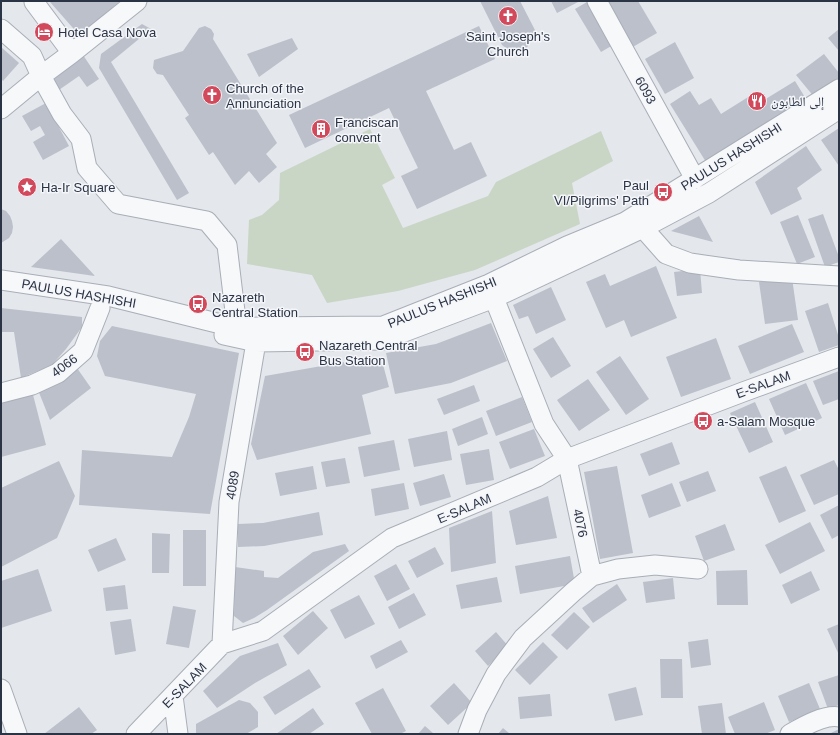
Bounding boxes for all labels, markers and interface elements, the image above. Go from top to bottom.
church icon: Saint Joseph's Church [497,5,519,27]
hotel icon: Hotel Casa Nova [33,21,55,43]
place label: Hotel Casa Nova [58,25,157,40]
place label: Saint Joseph's Church [466,29,551,59]
street label: 6093 [632,74,659,107]
place label: Church of the Annunciation [226,81,304,111]
church icon: Church of the Annunciation [201,84,223,106]
restaurant icon: إلى الطابون [746,90,768,112]
place label: إلى الطابون [771,94,824,110]
place label: Franciscan convent [335,115,399,145]
building icon: Franciscan convent [310,118,332,140]
street label: PAULUS HASHISHI [678,119,784,194]
place icon: Ha-Ir Square [16,176,38,198]
place label: Paul VI/Pilgrims' Path [554,178,649,208]
place label: Ha-Ir Square [41,180,115,195]
bus stop icon: Paul VI/Pilgrims' Path [652,181,674,203]
street label: PAULUS HASHISHI [386,274,499,331]
street label: PAULUS HASHISHI [20,276,137,311]
place label: Nazareth Central Station [212,290,298,320]
bus stop icon: Nazareth Central Station [187,293,209,315]
place label: Nazareth Central Bus Station [319,338,417,368]
bus stop icon: Nazareth Central Bus Station [294,341,316,363]
street label: 4066 [48,351,80,380]
street label: E-SALAM [734,368,793,401]
bus stop icon: a-Salam Mosque [692,410,714,432]
place label: a-Salam Mosque [717,414,815,429]
street label: 4089 [223,470,242,501]
street label: E-SALAM [435,490,493,527]
street label: 4076 [570,507,591,539]
street label: E-SALAM [159,660,210,711]

